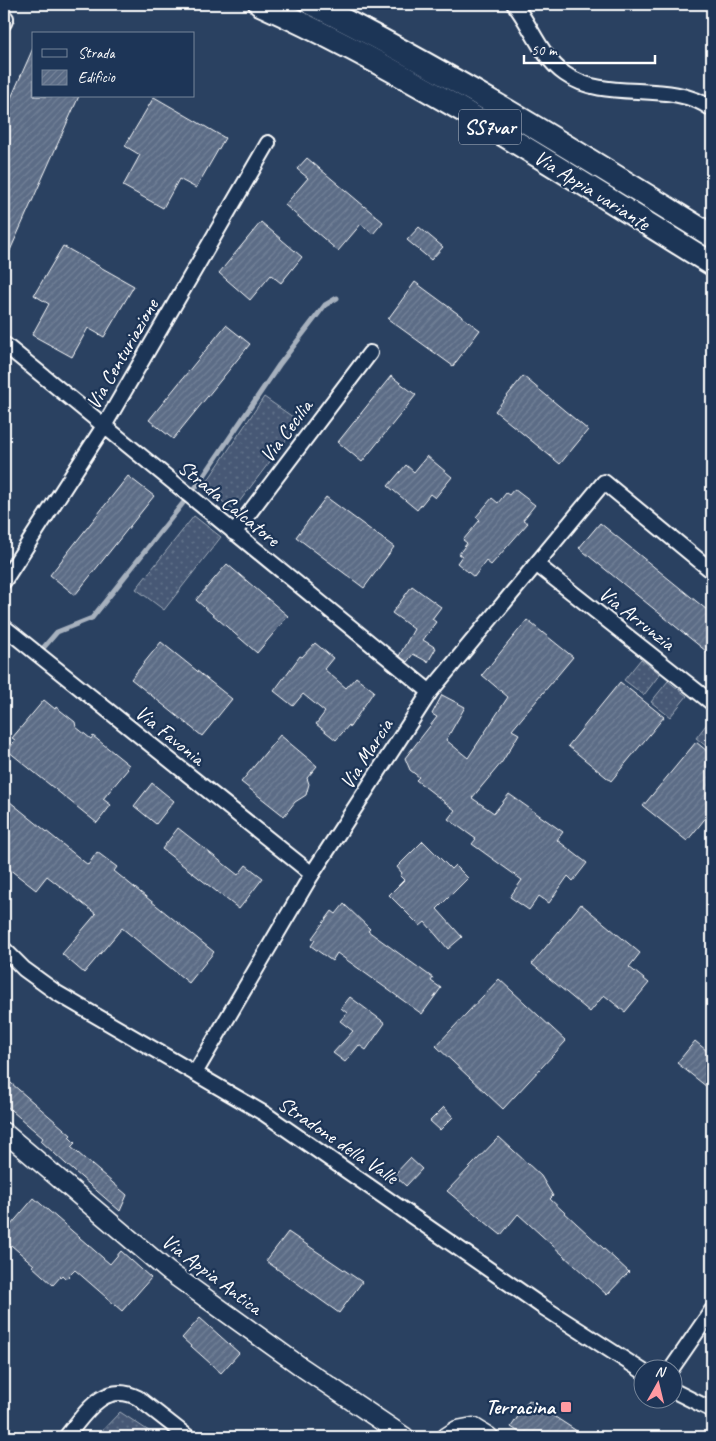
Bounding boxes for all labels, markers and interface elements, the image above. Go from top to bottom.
legend [32,32,195,98]
scale bar [524,32,655,64]
text: 50 m [531,41,558,60]
text: Strada [78,44,115,63]
text: Edificio [78,68,116,87]
road number: SS7var [459,110,521,144]
street label: Via Appia variante [529,144,656,237]
street label: Via Centuriazione [80,293,165,414]
street label: Via Cecilia [254,392,320,468]
street label: Strada Calcatore [173,454,286,553]
street label: Via Arrunzia [594,580,682,657]
street label: Via Favonia [130,699,212,772]
street label: Via Marcia [334,713,399,794]
street label: Stradone della Valle [273,1090,405,1191]
street label: Via Appia Antica [157,1228,269,1322]
north arrow [634,1358,684,1408]
text: N [654,1363,668,1381]
place label: Terracina [485,1394,557,1420]
marker: Terracina [559,1400,573,1414]

